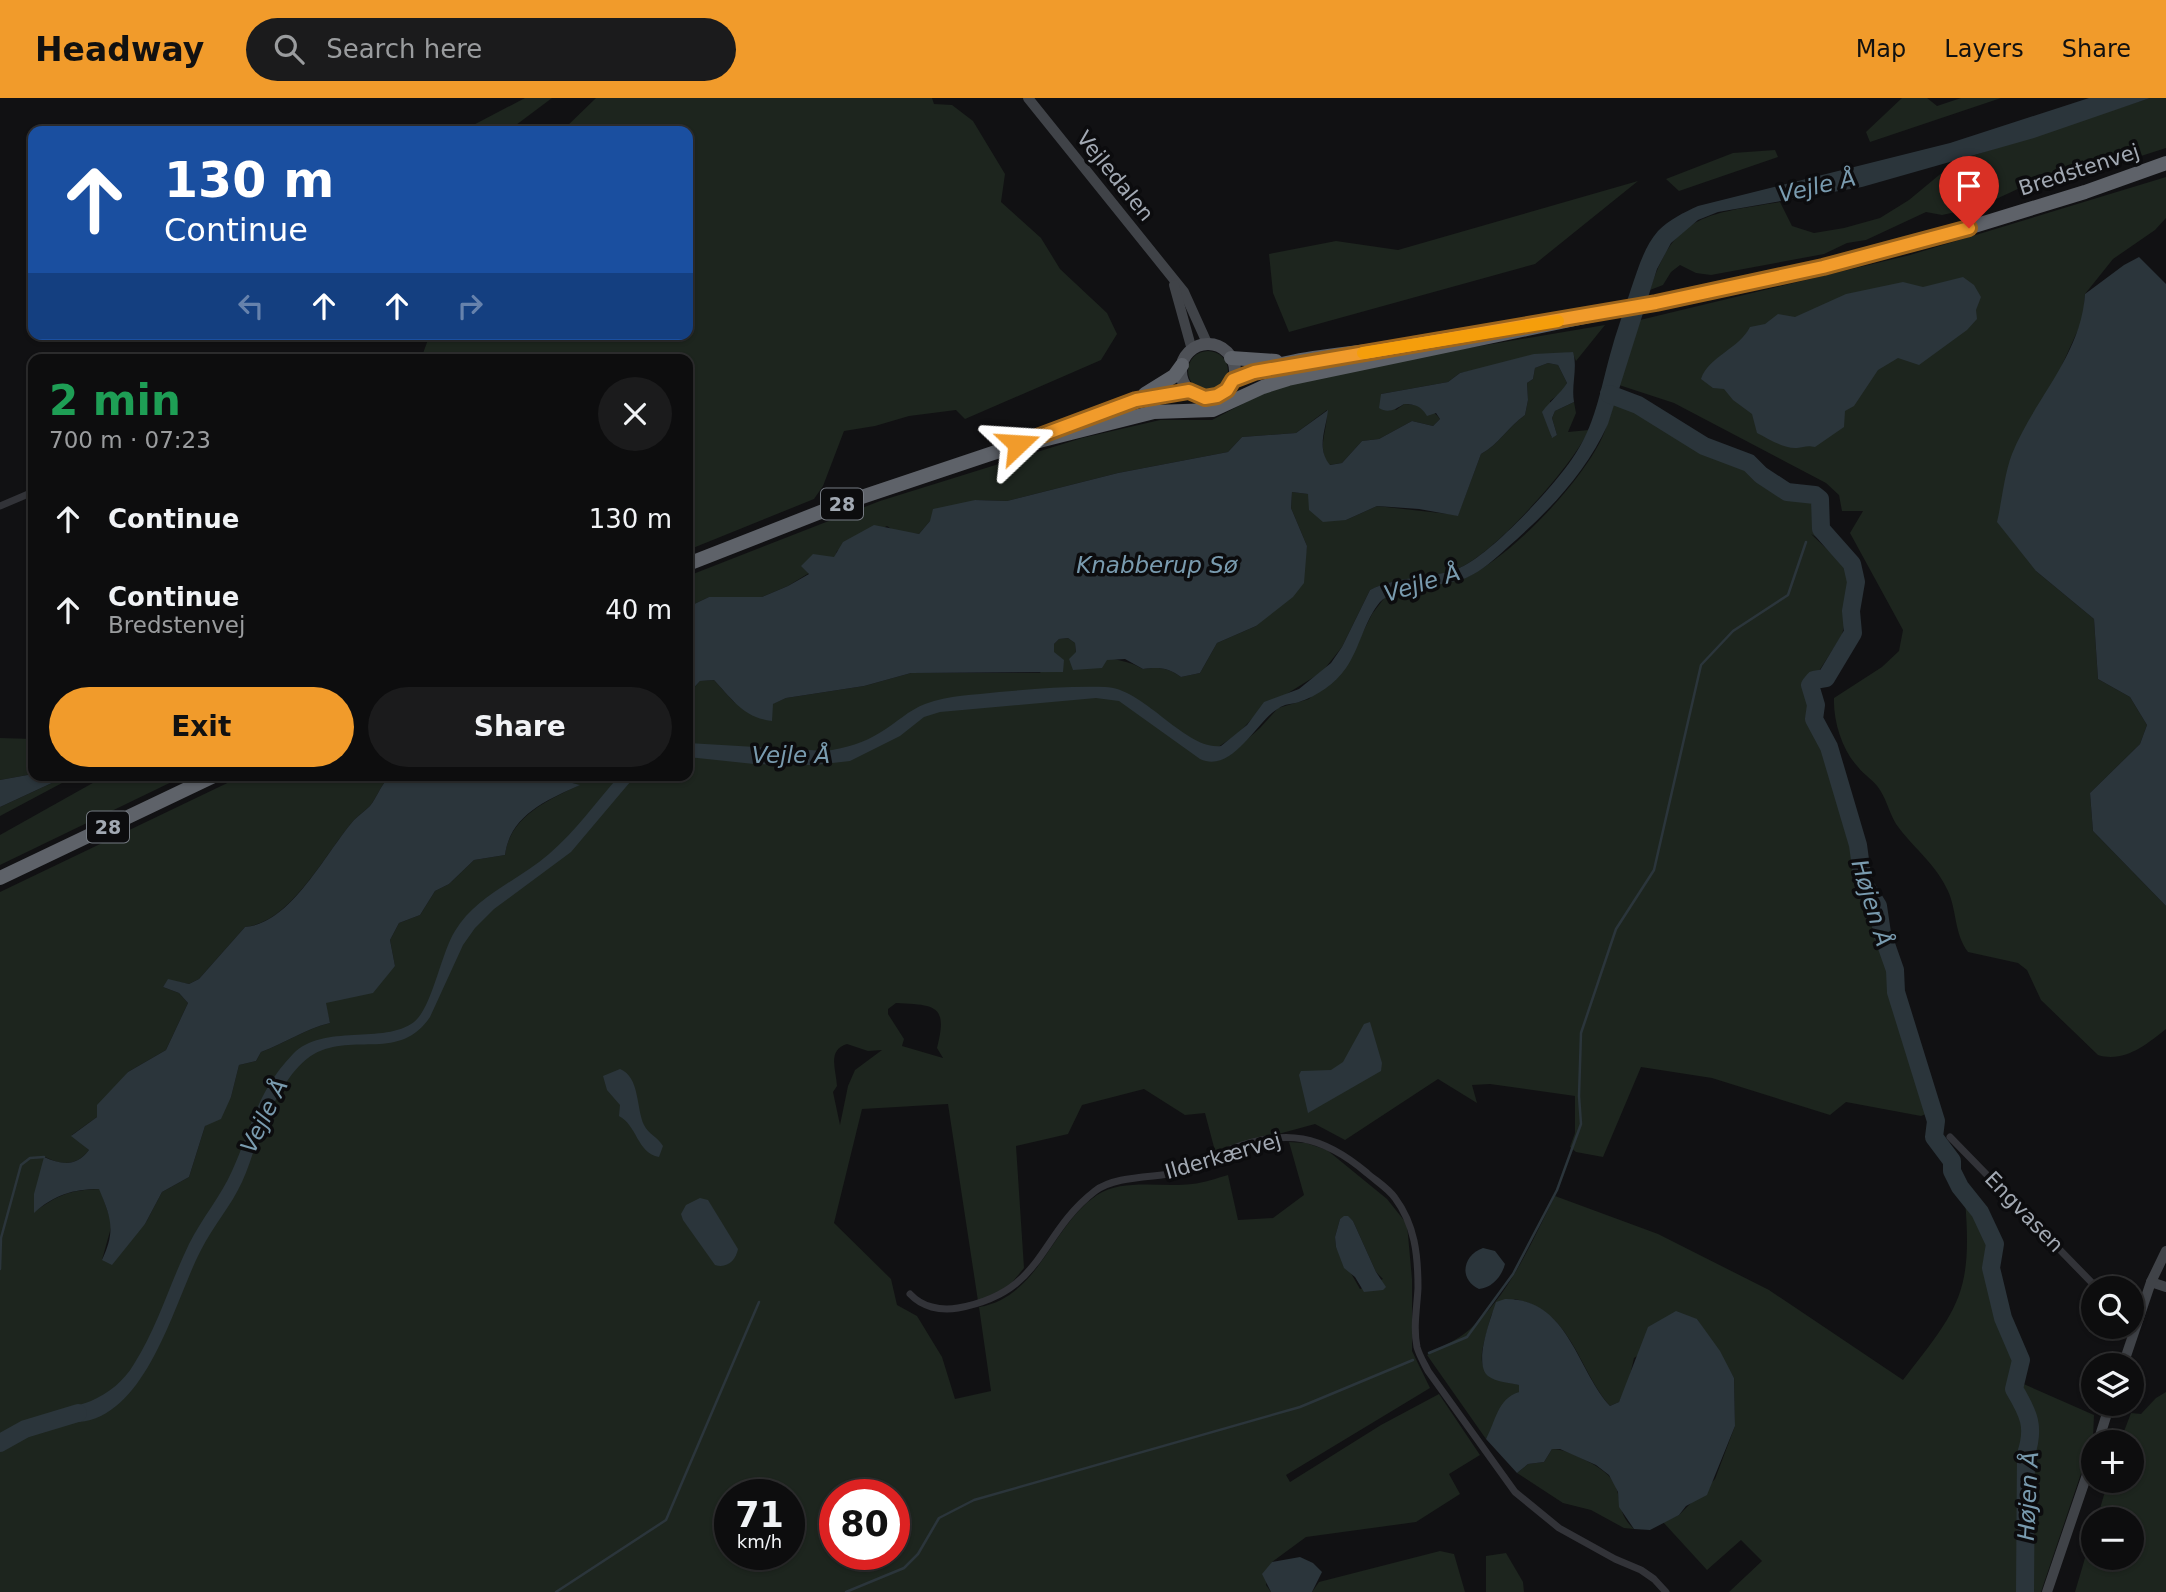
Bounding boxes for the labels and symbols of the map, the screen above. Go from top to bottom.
street label: Vejledalen [1072,126,1158,226]
street label: Bredstenvej [2016,139,2142,201]
pin [1939,156,1999,228]
water label: Vejle Å [1776,164,1858,207]
position arrow [981,407,1055,481]
road number: 28 [821,488,863,520]
water label: Knabberup Sø [1076,552,1239,578]
water label: Vejle Å [1380,558,1463,607]
water label: Vejle Å [752,741,830,768]
road number: 28 [87,812,129,842]
water label: Højen Å [1846,856,1898,950]
water label: Vejle Å [234,1075,293,1157]
street label: Ilderkærvej [1162,1128,1284,1184]
street label: Engvasen [1980,1167,2068,1257]
water label: Højen Å [2012,1451,2043,1541]
speed limit sign: 80 [819,1479,910,1570]

